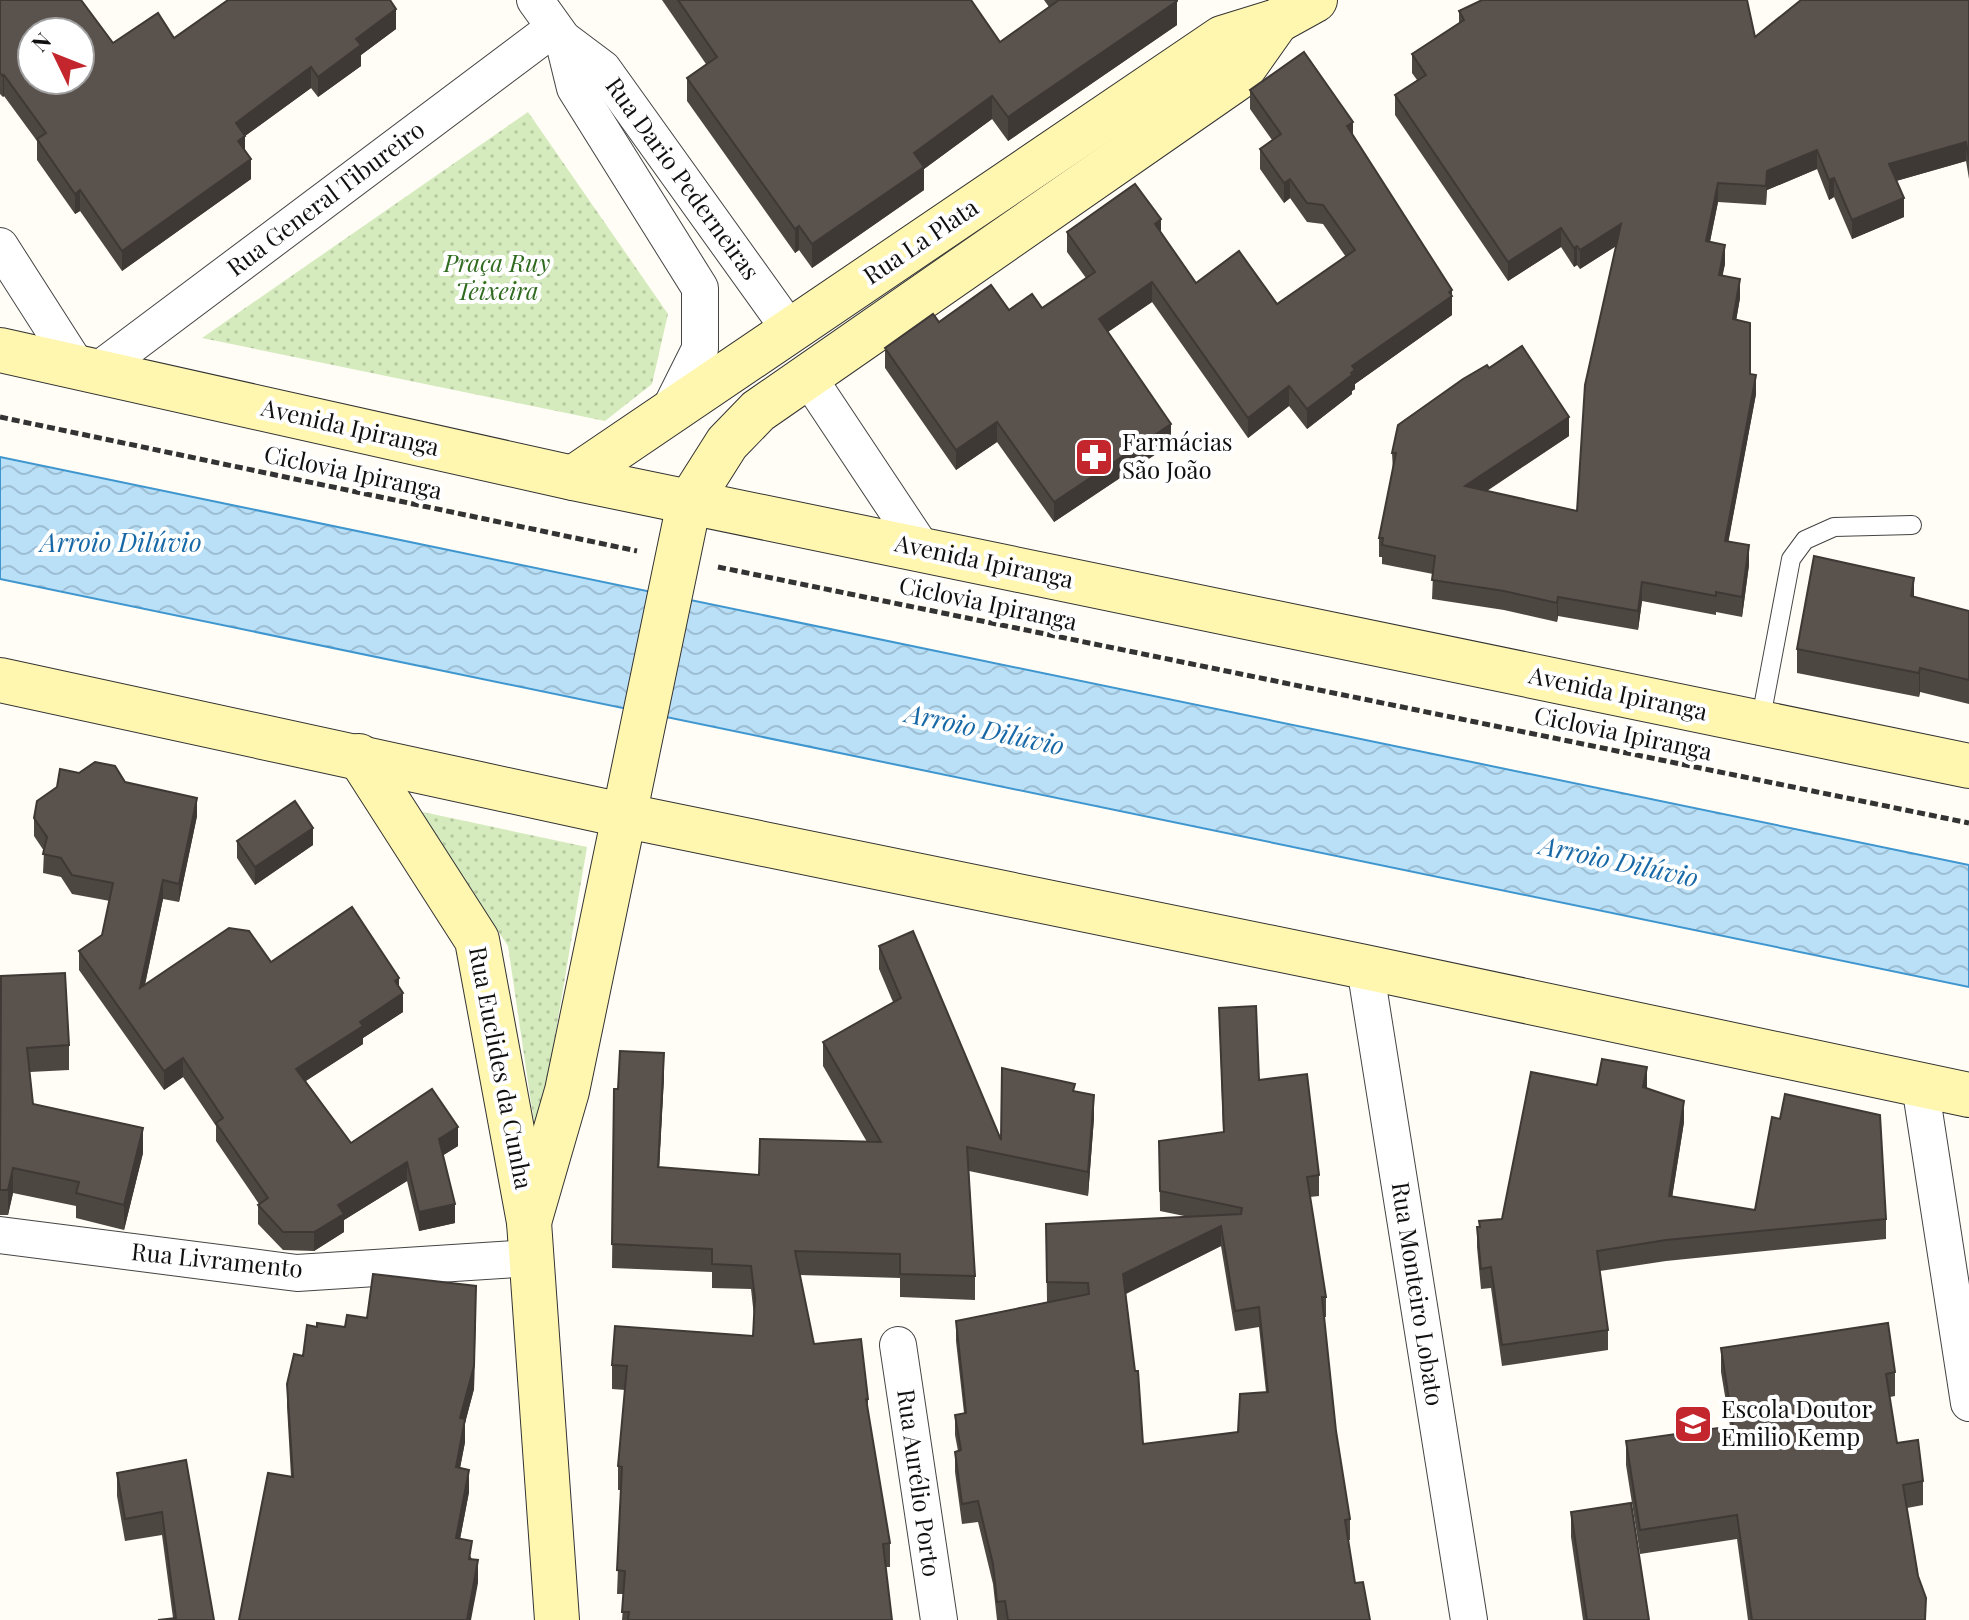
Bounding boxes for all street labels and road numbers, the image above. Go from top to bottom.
street label: Rua Dario Pederneiras [599,70,768,285]
street label: Rua General Tibureiro [219,113,430,282]
street label: Rua La Plata [856,190,984,291]
street label: Avenida Ipiranga [257,390,443,462]
street label: Ciclovia Ipiranga [261,437,445,506]
street label: Avenida Ipiranga [891,525,1077,595]
street label: Ciclovia Ipiranga [896,568,1080,637]
street label: Avenida Ipiranga [1525,657,1711,727]
street label: Ciclovia Ipiranga [1531,698,1715,767]
street label: Rua Euclides da Cunha [463,944,541,1192]
street label: Rua Monteiro Lobato [1385,1179,1452,1408]
street label: Rua Livramento [130,1234,304,1284]
street label: Rua Aurélio Porto [891,1387,949,1579]

